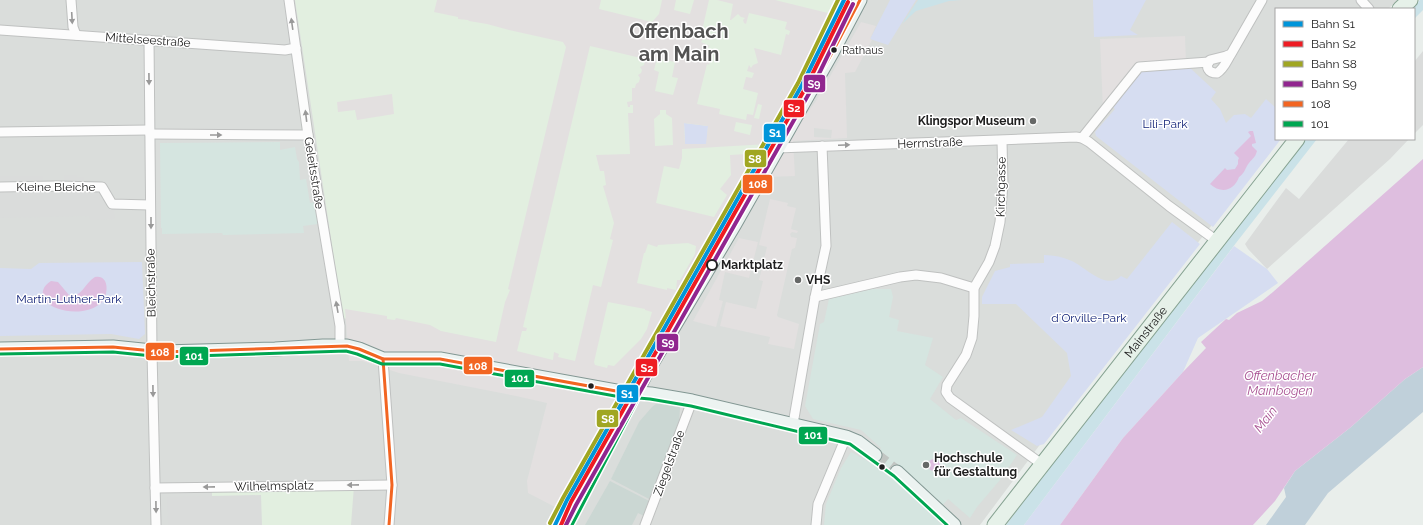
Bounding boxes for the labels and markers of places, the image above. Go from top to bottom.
place label: Rathaus [842,44,883,57]
marker: Rathaus [829,45,839,55]
place label: Klingspor Museum [918,114,1025,128]
marker: Klingspor Museum [1028,116,1038,126]
place label: Marktplatz [721,258,783,272]
marker: Marktplatz [706,259,718,271]
place label: VHS [806,273,830,287]
marker: VHS [793,275,803,285]
unlabelled marker [586,381,596,391]
place label: Hochschule für Gestaltung [934,451,1017,479]
marker: Hochschule für Gestaltung [921,460,931,470]
unlabelled marker [877,462,887,472]

